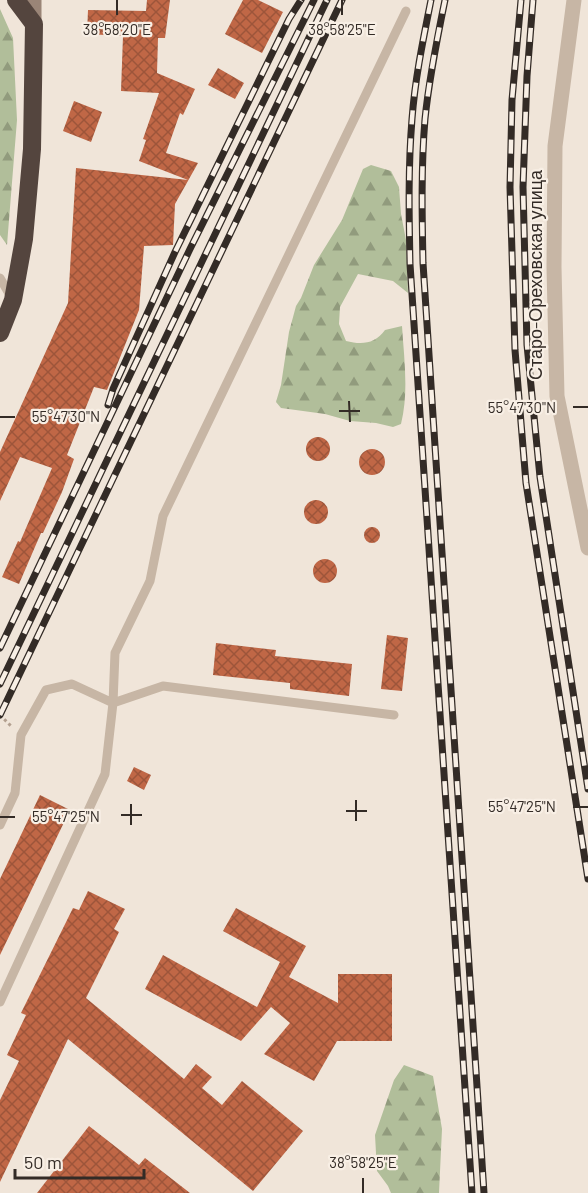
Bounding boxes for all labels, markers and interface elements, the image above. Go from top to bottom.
text: 38°58'20"E [83,20,151,38]
text: 38°58'25"E [308,20,376,38]
street label: Старо-Ореховская улица [524,169,546,380]
text: 55°47'30"N [488,398,556,416]
text: 55°47'30"N [32,407,100,425]
text: 55°47'25"N [488,797,556,815]
text: 55°47'25"N [32,807,100,825]
scale bar [15,1142,144,1180]
text: 50 m [24,1151,62,1173]
text: 38°58'25"E [329,1153,397,1171]

